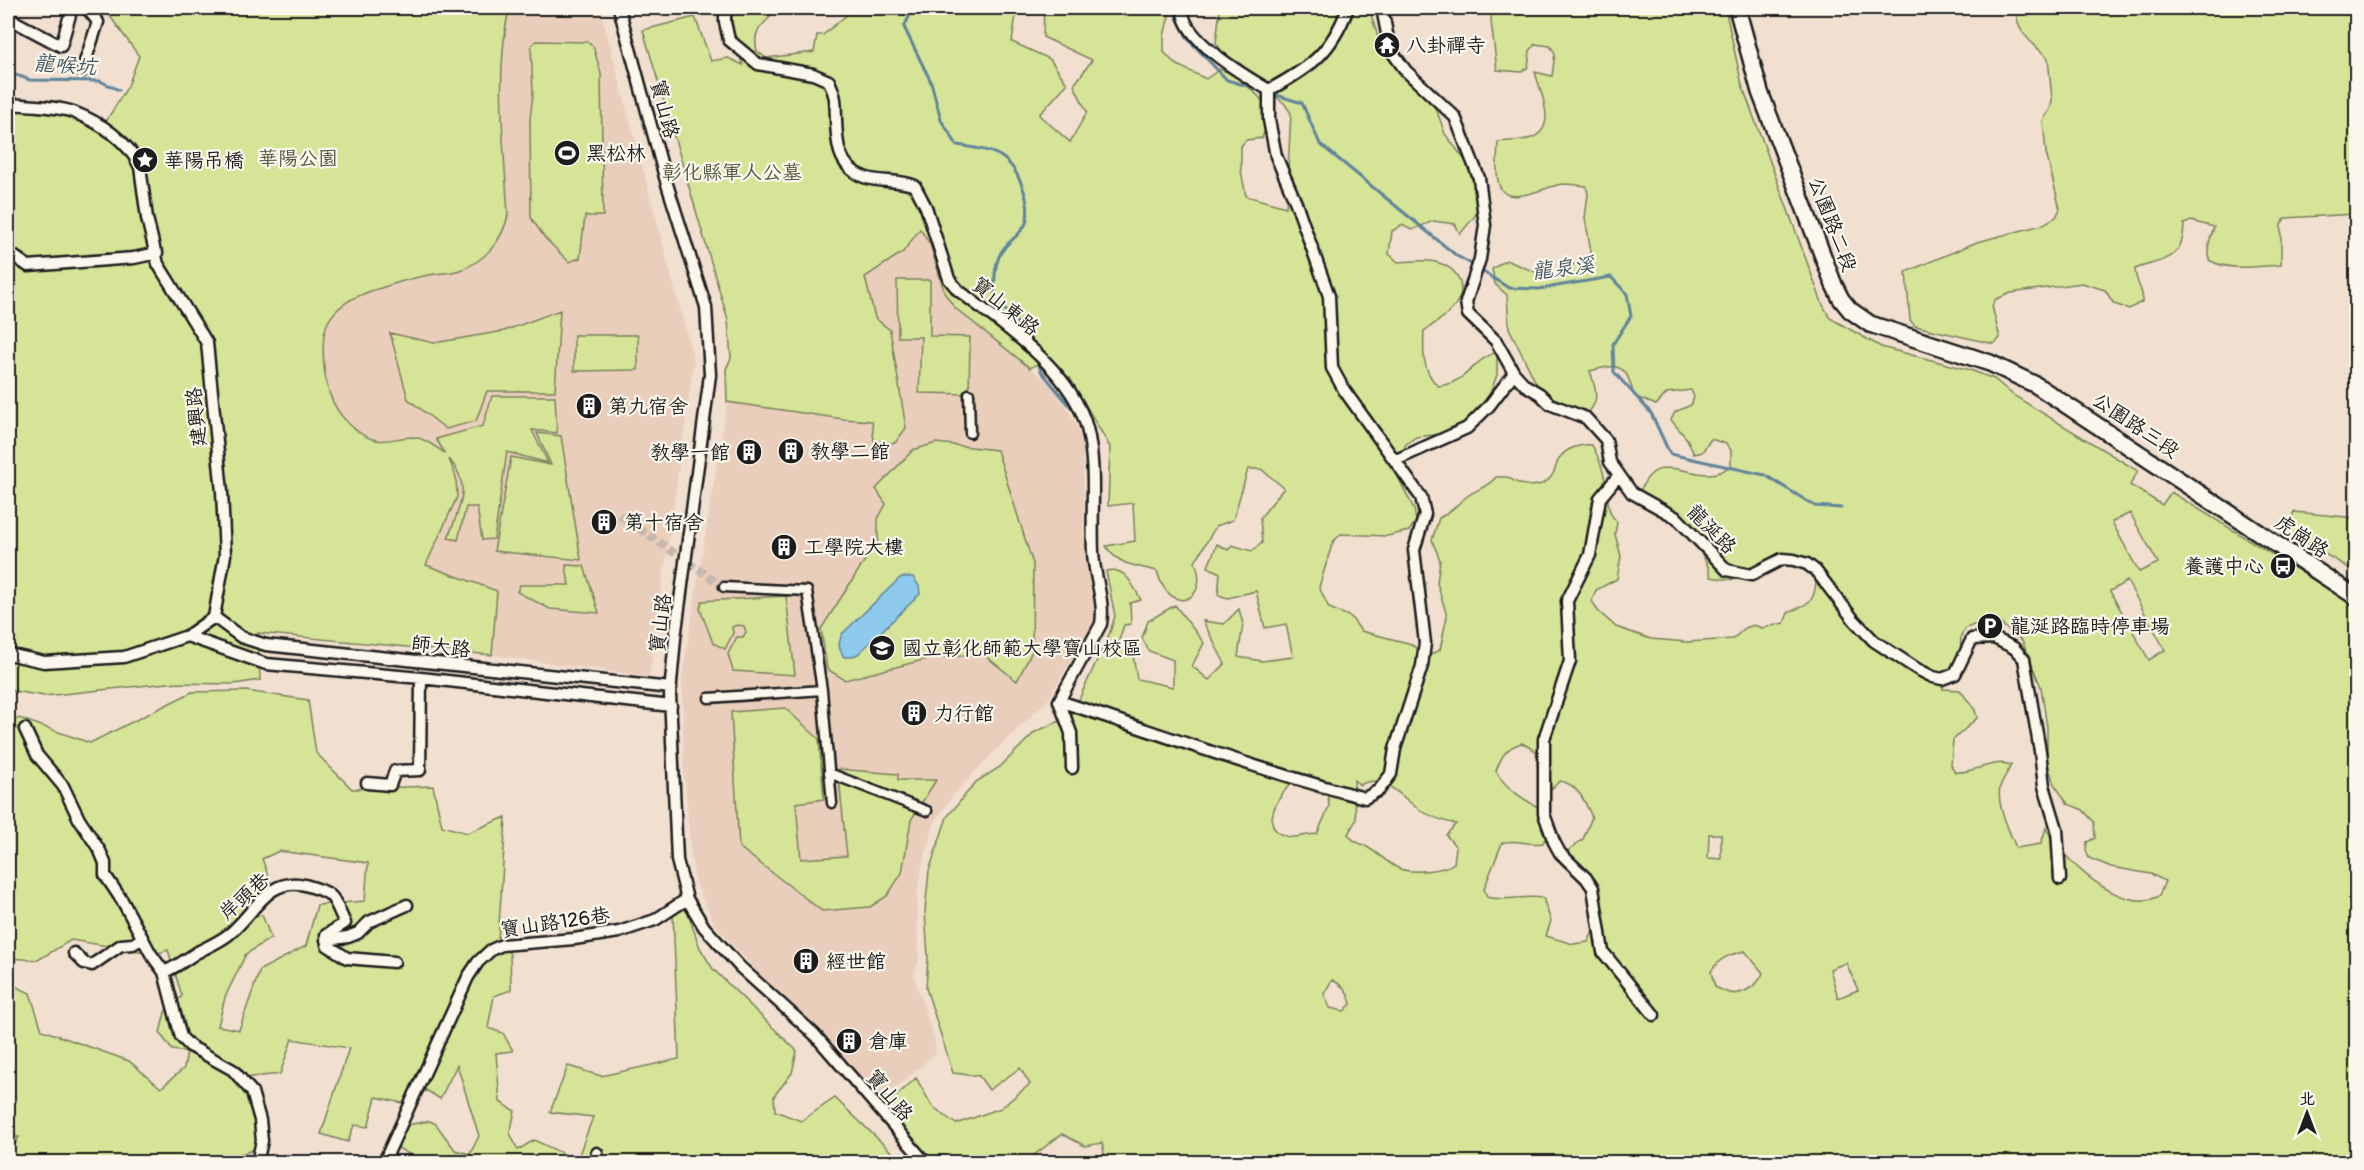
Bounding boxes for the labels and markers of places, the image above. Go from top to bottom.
temple icon: 八卦禪寺 [1372,30,1402,60]
place label: 八卦禪寺 [1406,33,1486,58]
sports icon: 黑松林 [552,138,582,168]
place label: 黑松林 [586,141,646,166]
place icon: 華陽吊橋 [130,145,160,175]
place label: 華陽吊橋 [164,148,244,173]
building icon: 第九宿舍 [574,391,604,421]
place label: 第九宿舍 [608,394,688,419]
building icon: 教學二館 [776,436,806,466]
building icon: 教學一館 [734,437,764,467]
place label: 教學二館 [810,439,890,464]
place label: 教學一館 [650,440,730,465]
building icon: 第十宿舍 [589,507,619,537]
place label: 第十宿舍 [624,510,704,535]
building icon: 工學院大樓 [769,532,799,562]
place label: 工學院大樓 [804,535,904,560]
bus stop icon: 養護中心 [2268,551,2298,581]
place label: 養護中心 [2184,554,2264,579]
parking icon: 龍涎路臨時停車場 [1975,611,2005,641]
place label: 龍涎路臨時停車場 [2010,614,2170,639]
school or university icon: 國立彰化師範大學寶山校區 [867,633,897,663]
place label: 國立彰化師範大學寶山校區 [902,636,1142,661]
building icon: 力行館 [899,698,929,728]
place label: 力行館 [934,701,994,726]
building icon: 經世館 [791,946,821,976]
place label: 經世館 [826,949,886,974]
building icon: 倉庫 [834,1026,864,1056]
place label: 倉庫 [868,1029,908,1054]

